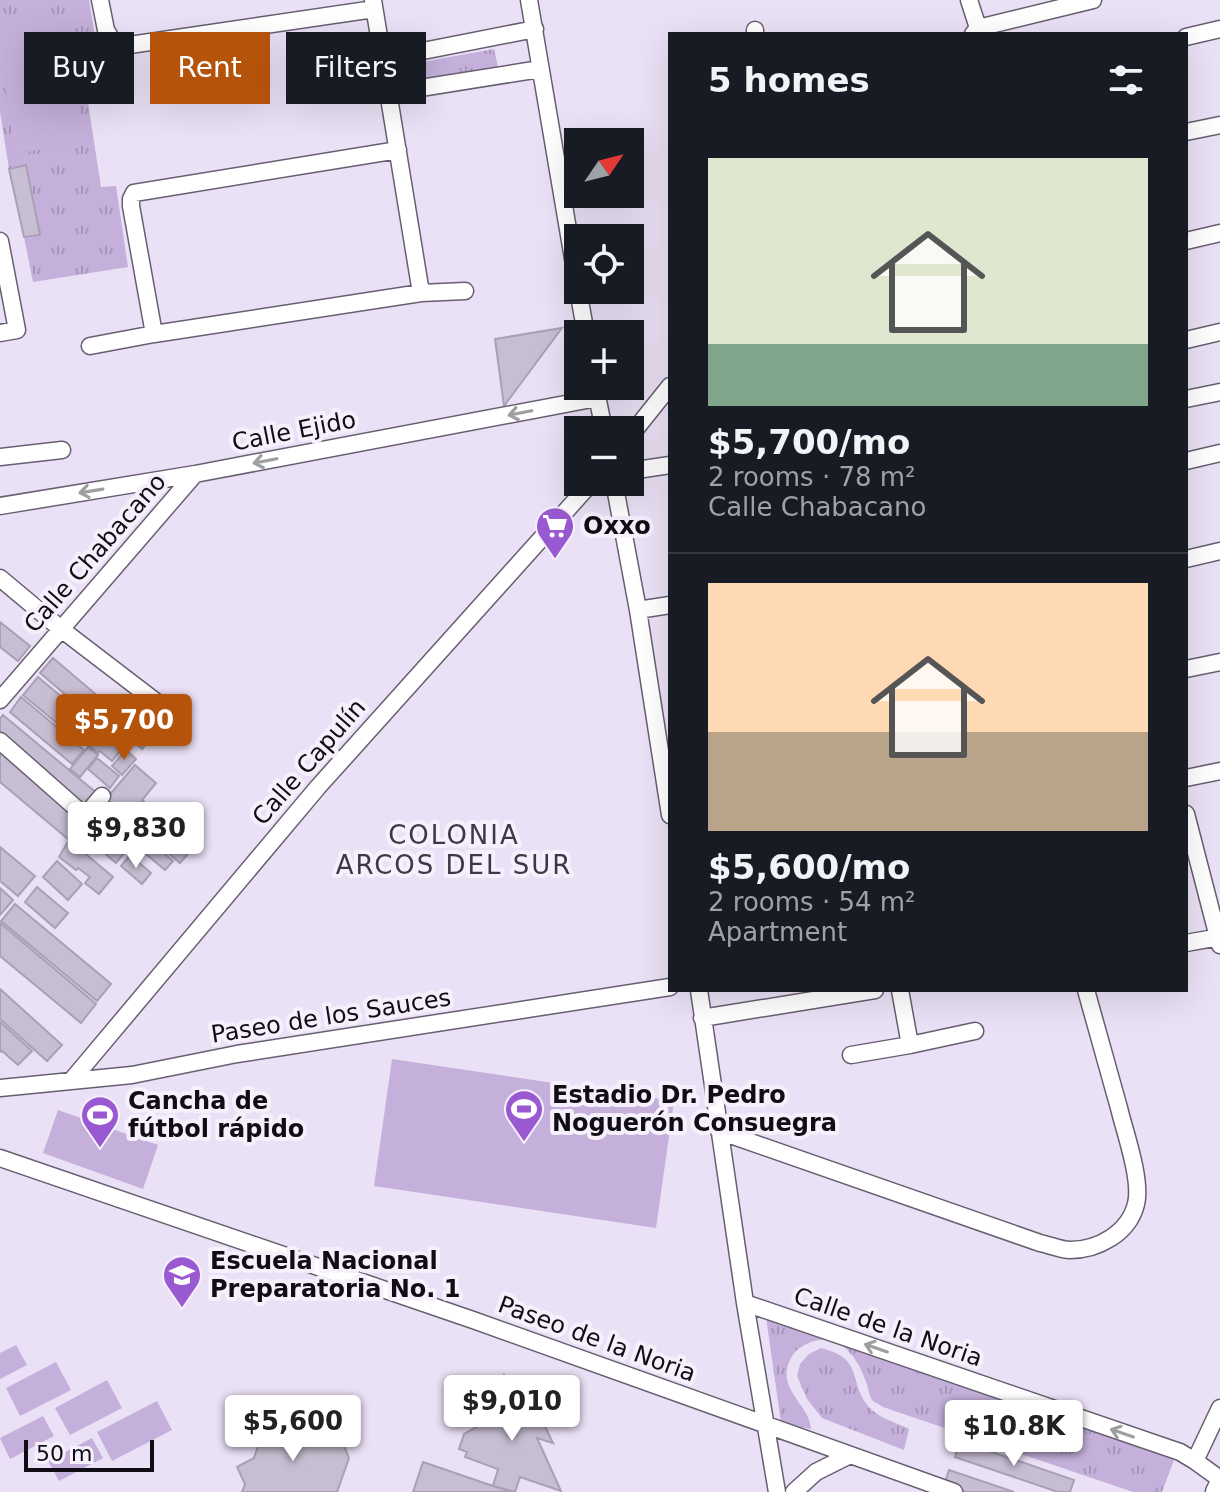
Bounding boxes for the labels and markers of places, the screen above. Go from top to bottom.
supermarket icon: Oxxo [534,505,576,560]
place label: Oxxo [583,512,651,540]
pin: $5,700 [59,694,189,762]
pin: $9,830 [71,802,201,870]
place label: Estadio Dr. Pedro Noguerón Consuegra [552,1081,837,1137]
place label: Cancha de fútbol rápido [128,1087,304,1143]
sports icon: Estadio Dr. Pedro Noguerón Consuegra [503,1088,545,1143]
sports icon: Cancha de fútbol rápido [79,1094,121,1149]
place label: Escuela Nacional Preparatoria No. 1 [210,1247,460,1303]
school or university icon: Escuela Nacional Preparatoria No. 1 [161,1254,203,1309]
pin: $9,010 [447,1375,577,1443]
pin: $5,600 [228,1395,358,1463]
pin: $10.8K [949,1400,1079,1468]

